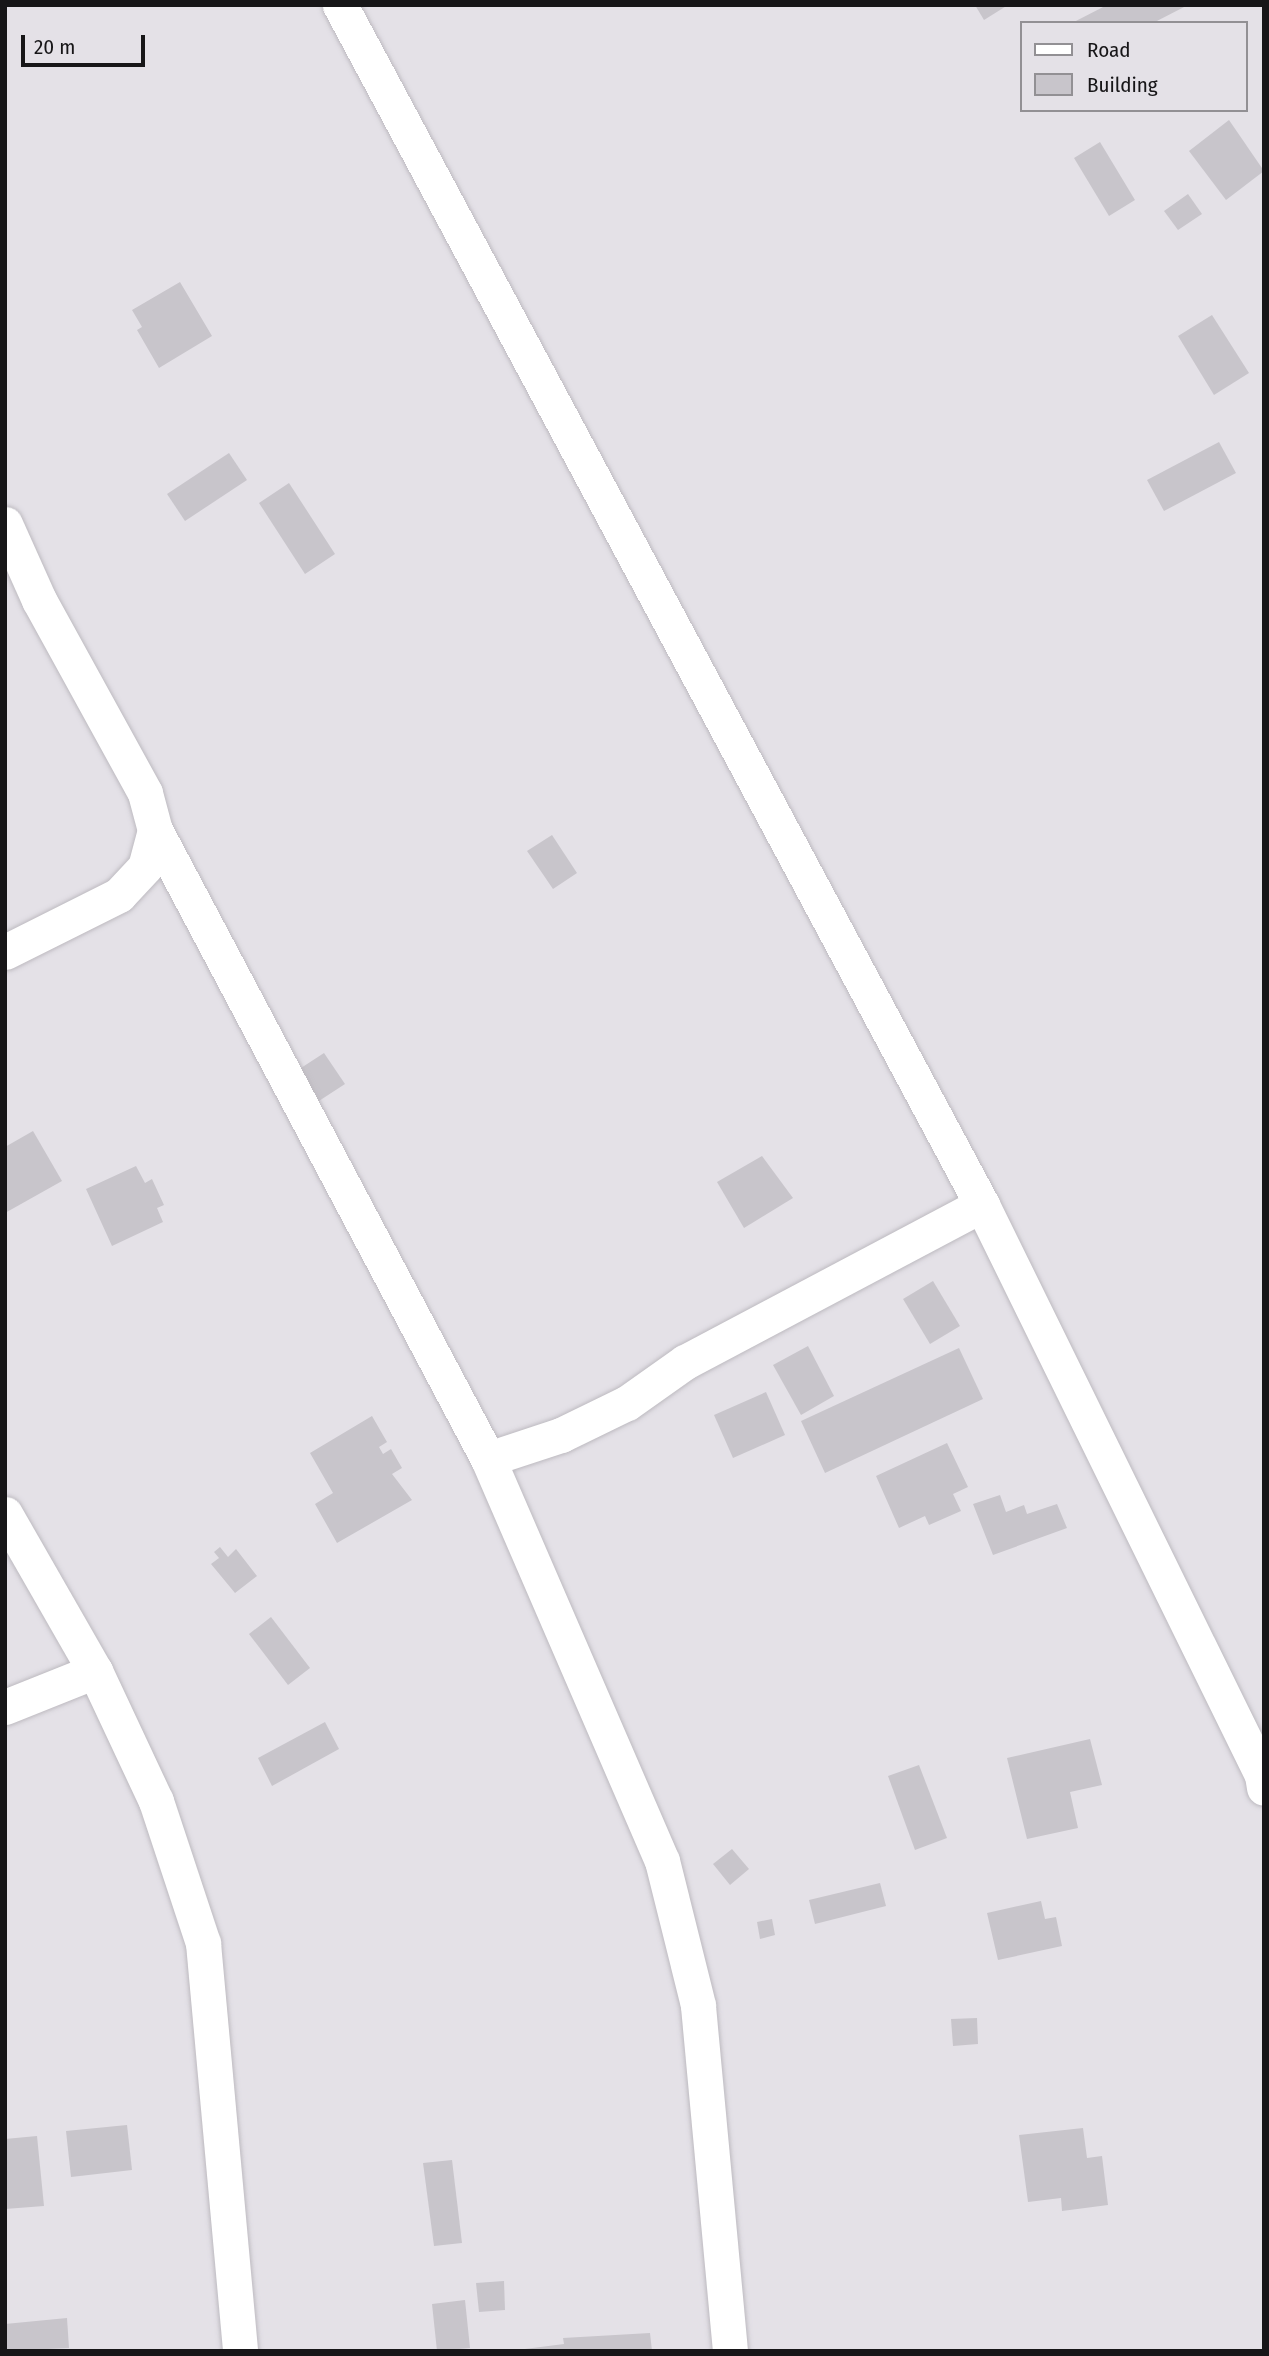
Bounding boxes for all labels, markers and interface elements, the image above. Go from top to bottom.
scale bar [24,21,149,65]
legend [1020,21,1248,112]
text: 20 m [34,34,75,60]
text: Road [1087,37,1131,63]
text: Building [1087,72,1158,98]

